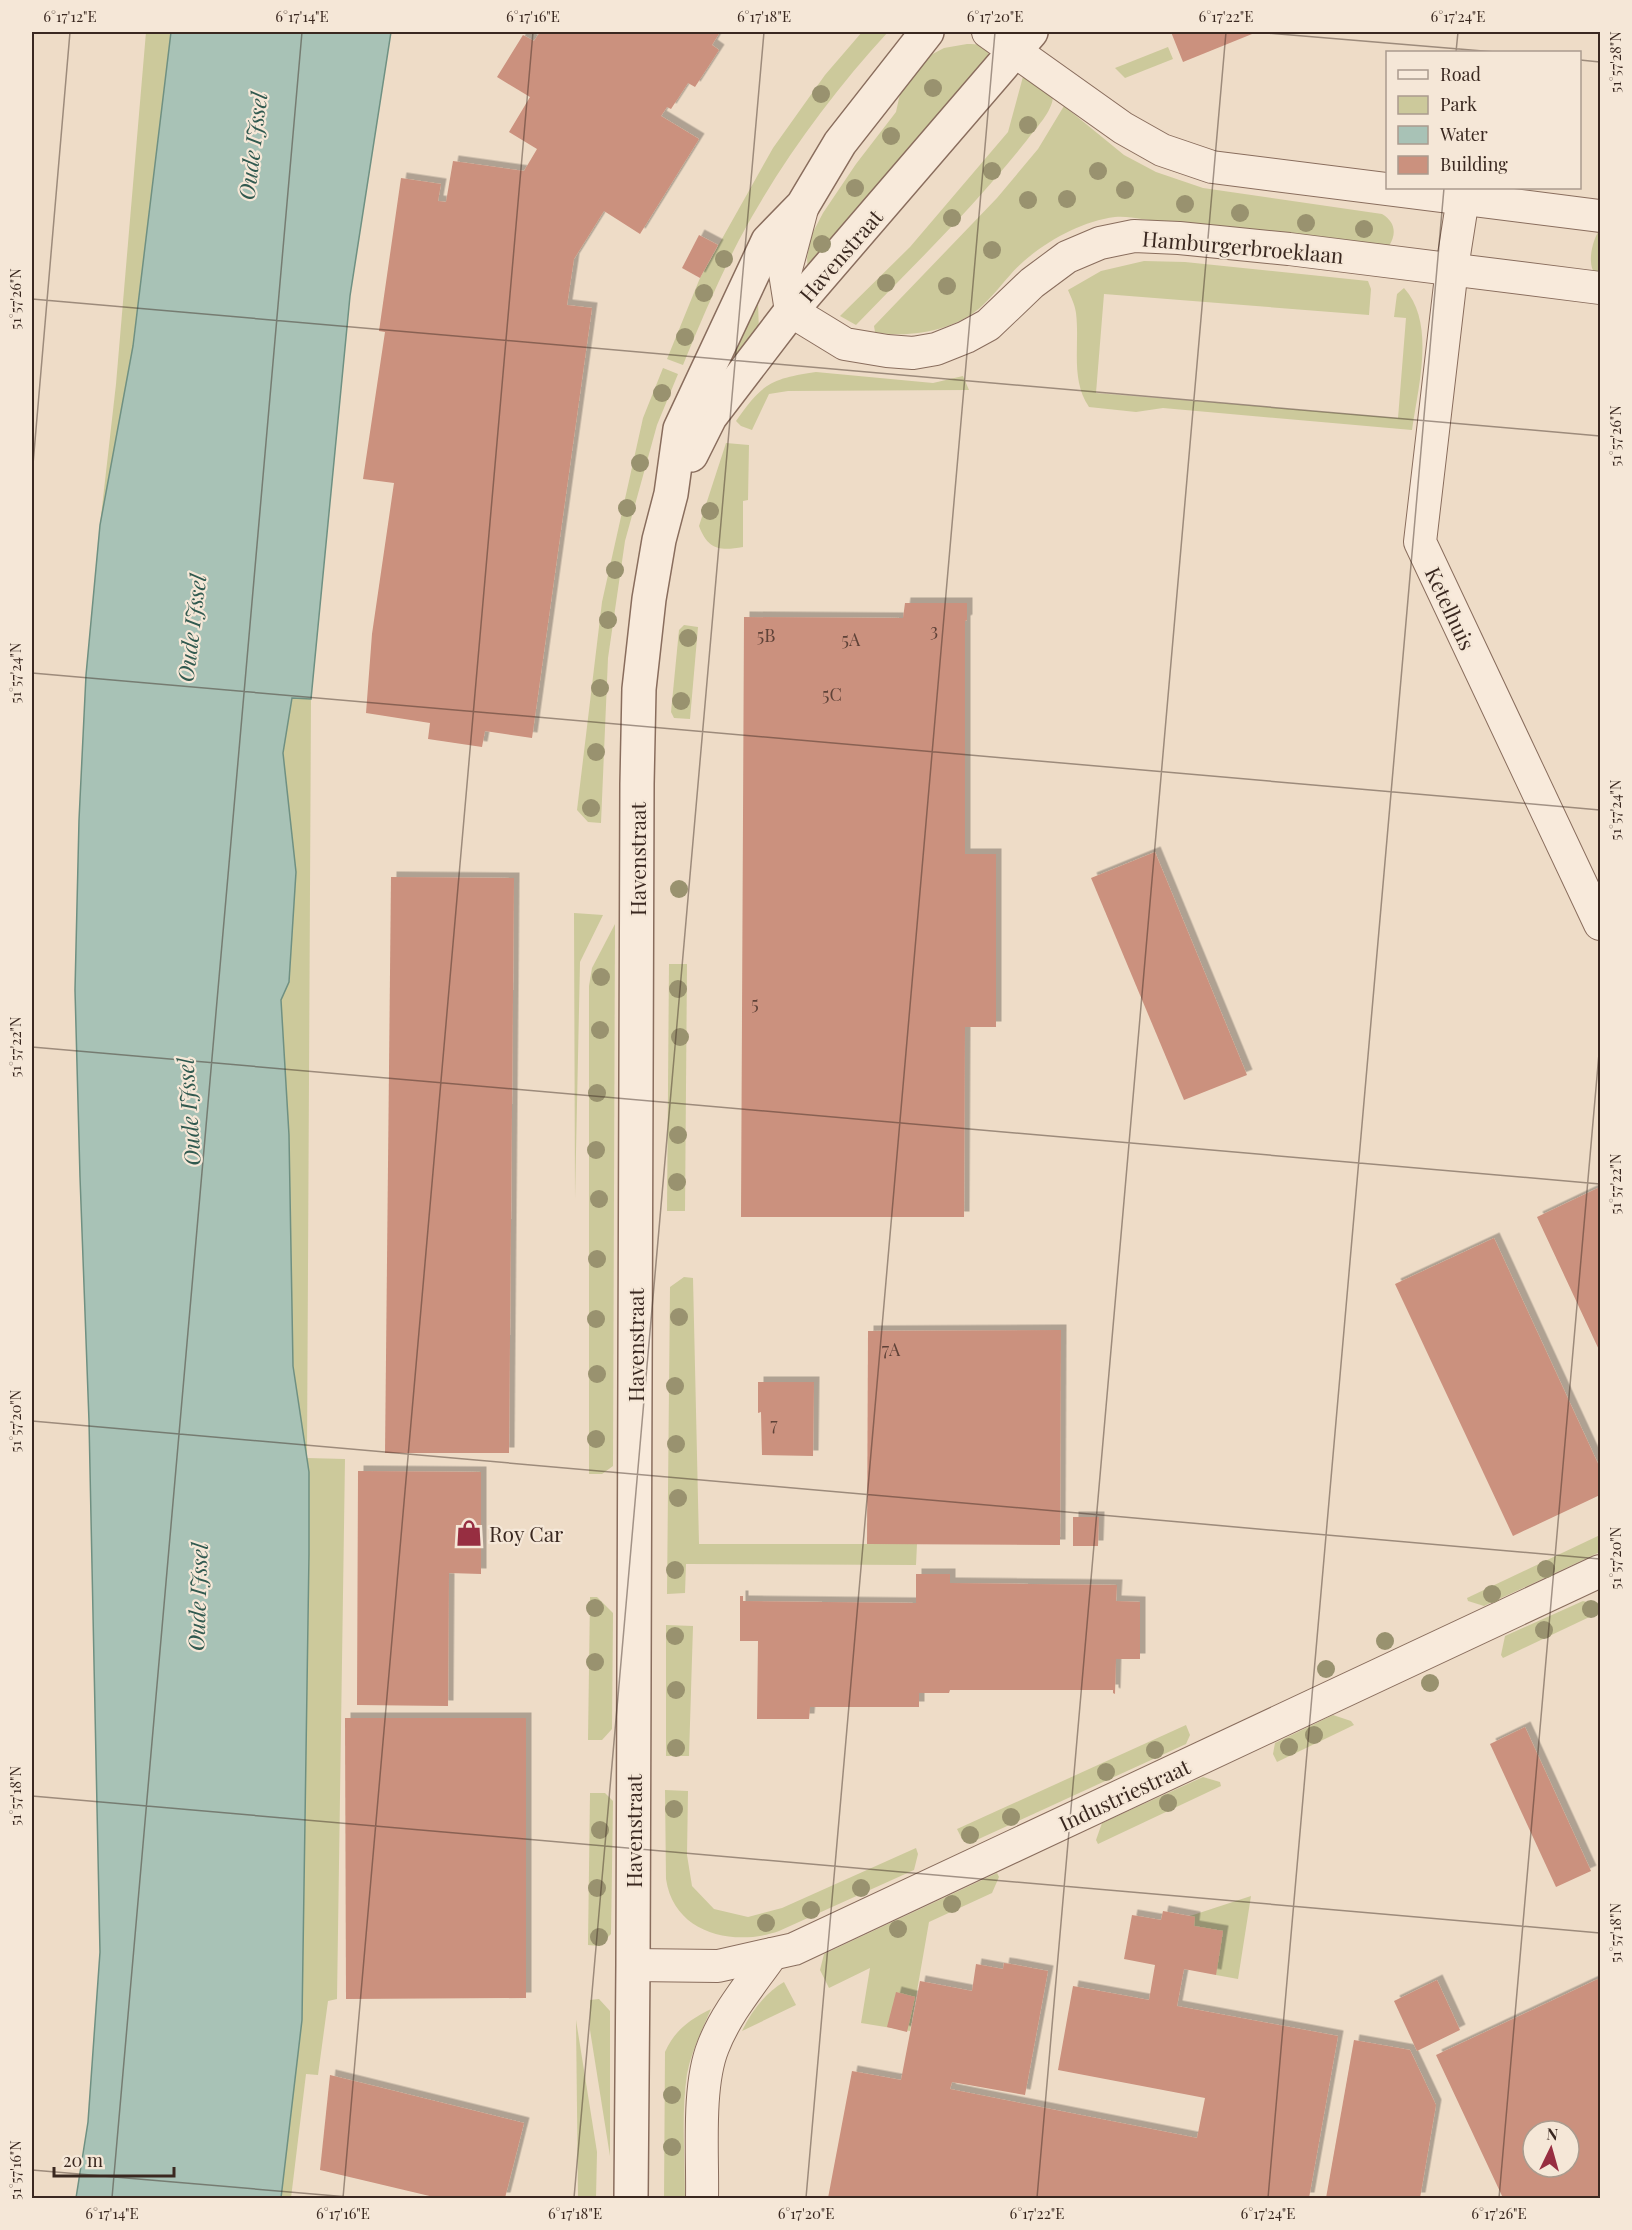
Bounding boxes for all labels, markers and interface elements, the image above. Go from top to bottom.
text: 6°17'12"E [43,6,97,26]
text: 6°17'14"E [275,6,329,26]
text: 6°17'16"E [506,6,560,26]
text: 6°17'18"E [737,6,791,26]
text: 6°17'20"E [967,6,1023,26]
text: 6°17'22"E [1199,6,1253,26]
text: 6°17'24"E [1431,6,1485,26]
text: 51°57'28"N [1605,31,1625,93]
legend [1386,51,1581,189]
text: Road [1440,62,1481,86]
water label: Oude IJssel [231,90,274,201]
text: Park [1440,92,1477,116]
text: Water [1439,122,1488,146]
text: Building [1440,152,1508,176]
street label: Havenstraat [792,202,888,307]
street label: Hamburgerbroeklaan [1141,223,1345,269]
text: 51°57'26"N [5,268,25,330]
text: 51°57'26"N [1605,405,1625,467]
street label: Ketelhuis [1420,562,1482,654]
water label: Oude IJssel [170,572,213,683]
house number: 3 [930,618,938,642]
house number: 5B [757,623,775,647]
house number: 5A [842,627,861,651]
text: 51°57'24"N [5,642,25,704]
house number: 5C [822,682,842,706]
text: 51°57'24"N [1605,779,1625,841]
street label: Havenstraat [623,801,651,916]
house number: 5 [751,991,759,1015]
text: 51°57'22"N [5,1016,25,1077]
water label: Oude IJssel [169,1056,207,1167]
text: 51°57'22"N [1605,1153,1625,1214]
street label: Havenstraat [621,1287,649,1402]
house number: 7A [882,1337,901,1361]
text: 51°57'20"N [5,1389,25,1452]
house number: 7 [770,1412,778,1436]
shop icon: Roy Car [454,1518,484,1548]
place label: Roy Car [489,1519,564,1547]
text: 51°57'20"N [1605,1526,1625,1589]
water label: Oude IJssel [180,1542,214,1652]
street label: Industriestraat [1054,1751,1195,1837]
text: 51°57'18"N [5,1766,25,1826]
street label: Havenstraat [619,1773,647,1888]
text: 51°57'18"N [1605,1903,1625,1963]
north arrow [1521,2119,1581,2179]
text: N [1546,2123,1559,2145]
text: 51°57'16"N [5,2140,25,2200]
scale bar [54,2140,174,2178]
text: 20 m [63,2148,103,2172]
text: 6°17'14"E [85,2203,139,2223]
text: 6°17'16"E [316,2203,370,2223]
text: 6°17'18"E [548,2203,602,2223]
text: 6°17'20"E [778,2203,834,2223]
text: 6°17'22"E [1010,2203,1064,2223]
text: 6°17'24"E [1241,2203,1295,2223]
text: 6°17'26"E [1471,2203,1527,2223]

